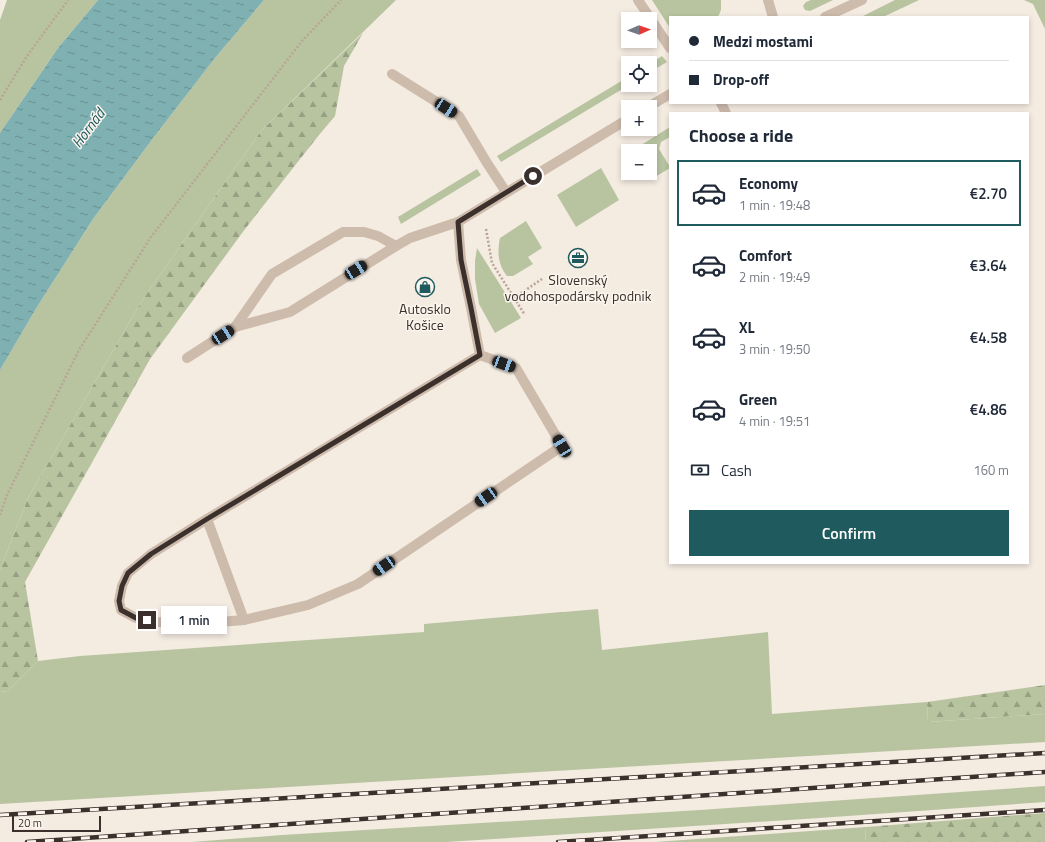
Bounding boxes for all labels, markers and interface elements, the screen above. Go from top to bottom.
north arrow [621,12,657,48]
map controls [621,12,657,180]
text: Medzi mostami [713,30,813,53]
button: locate [621,56,657,92]
text: Drop-off [713,68,769,91]
car [433,96,459,120]
button: + [621,100,657,136]
water label: Hornád [66,102,111,152]
text: Choose a ride [689,122,793,149]
button: − [621,144,657,180]
route start [524,167,542,185]
text: Economy [739,172,798,195]
icon: car [691,175,727,211]
text: €2.70 [970,182,1007,205]
text: 1 min · 19:48 [739,195,810,215]
text: Comfort [739,244,792,267]
office icon: Slovenský vodohospodársky podnik [567,247,589,269]
icon: car [691,247,727,283]
text: €3.64 [970,254,1007,277]
car [343,259,369,281]
text: 2 min · 19:49 [739,267,810,287]
place label: Slovenský vodohospodársky podnik [505,269,652,306]
shop icon: Autosklo Košice [414,276,436,298]
place label: Autosklo Košice [399,298,451,335]
text: XL [739,316,755,339]
icon: car [691,319,727,355]
car [210,323,236,347]
text: €4.58 [970,326,1007,349]
text: 3 min · 19:50 [739,339,810,359]
car [491,354,517,374]
text: Green [739,388,777,411]
icon: car [691,391,727,427]
text: €4.86 [970,398,1007,421]
text: 4 min · 19:51 [739,411,810,431]
car [551,433,573,459]
icon: cash [689,459,711,481]
text: Cash [721,459,752,482]
text: 160 m [973,460,1009,480]
car [473,485,499,509]
button: Confirm [689,510,1009,556]
car [371,554,397,578]
callout: 1 min [161,606,227,634]
text: 1 min [178,610,210,630]
route end [138,611,156,629]
scale bar [12,814,101,833]
text: 20 m [18,815,42,831]

